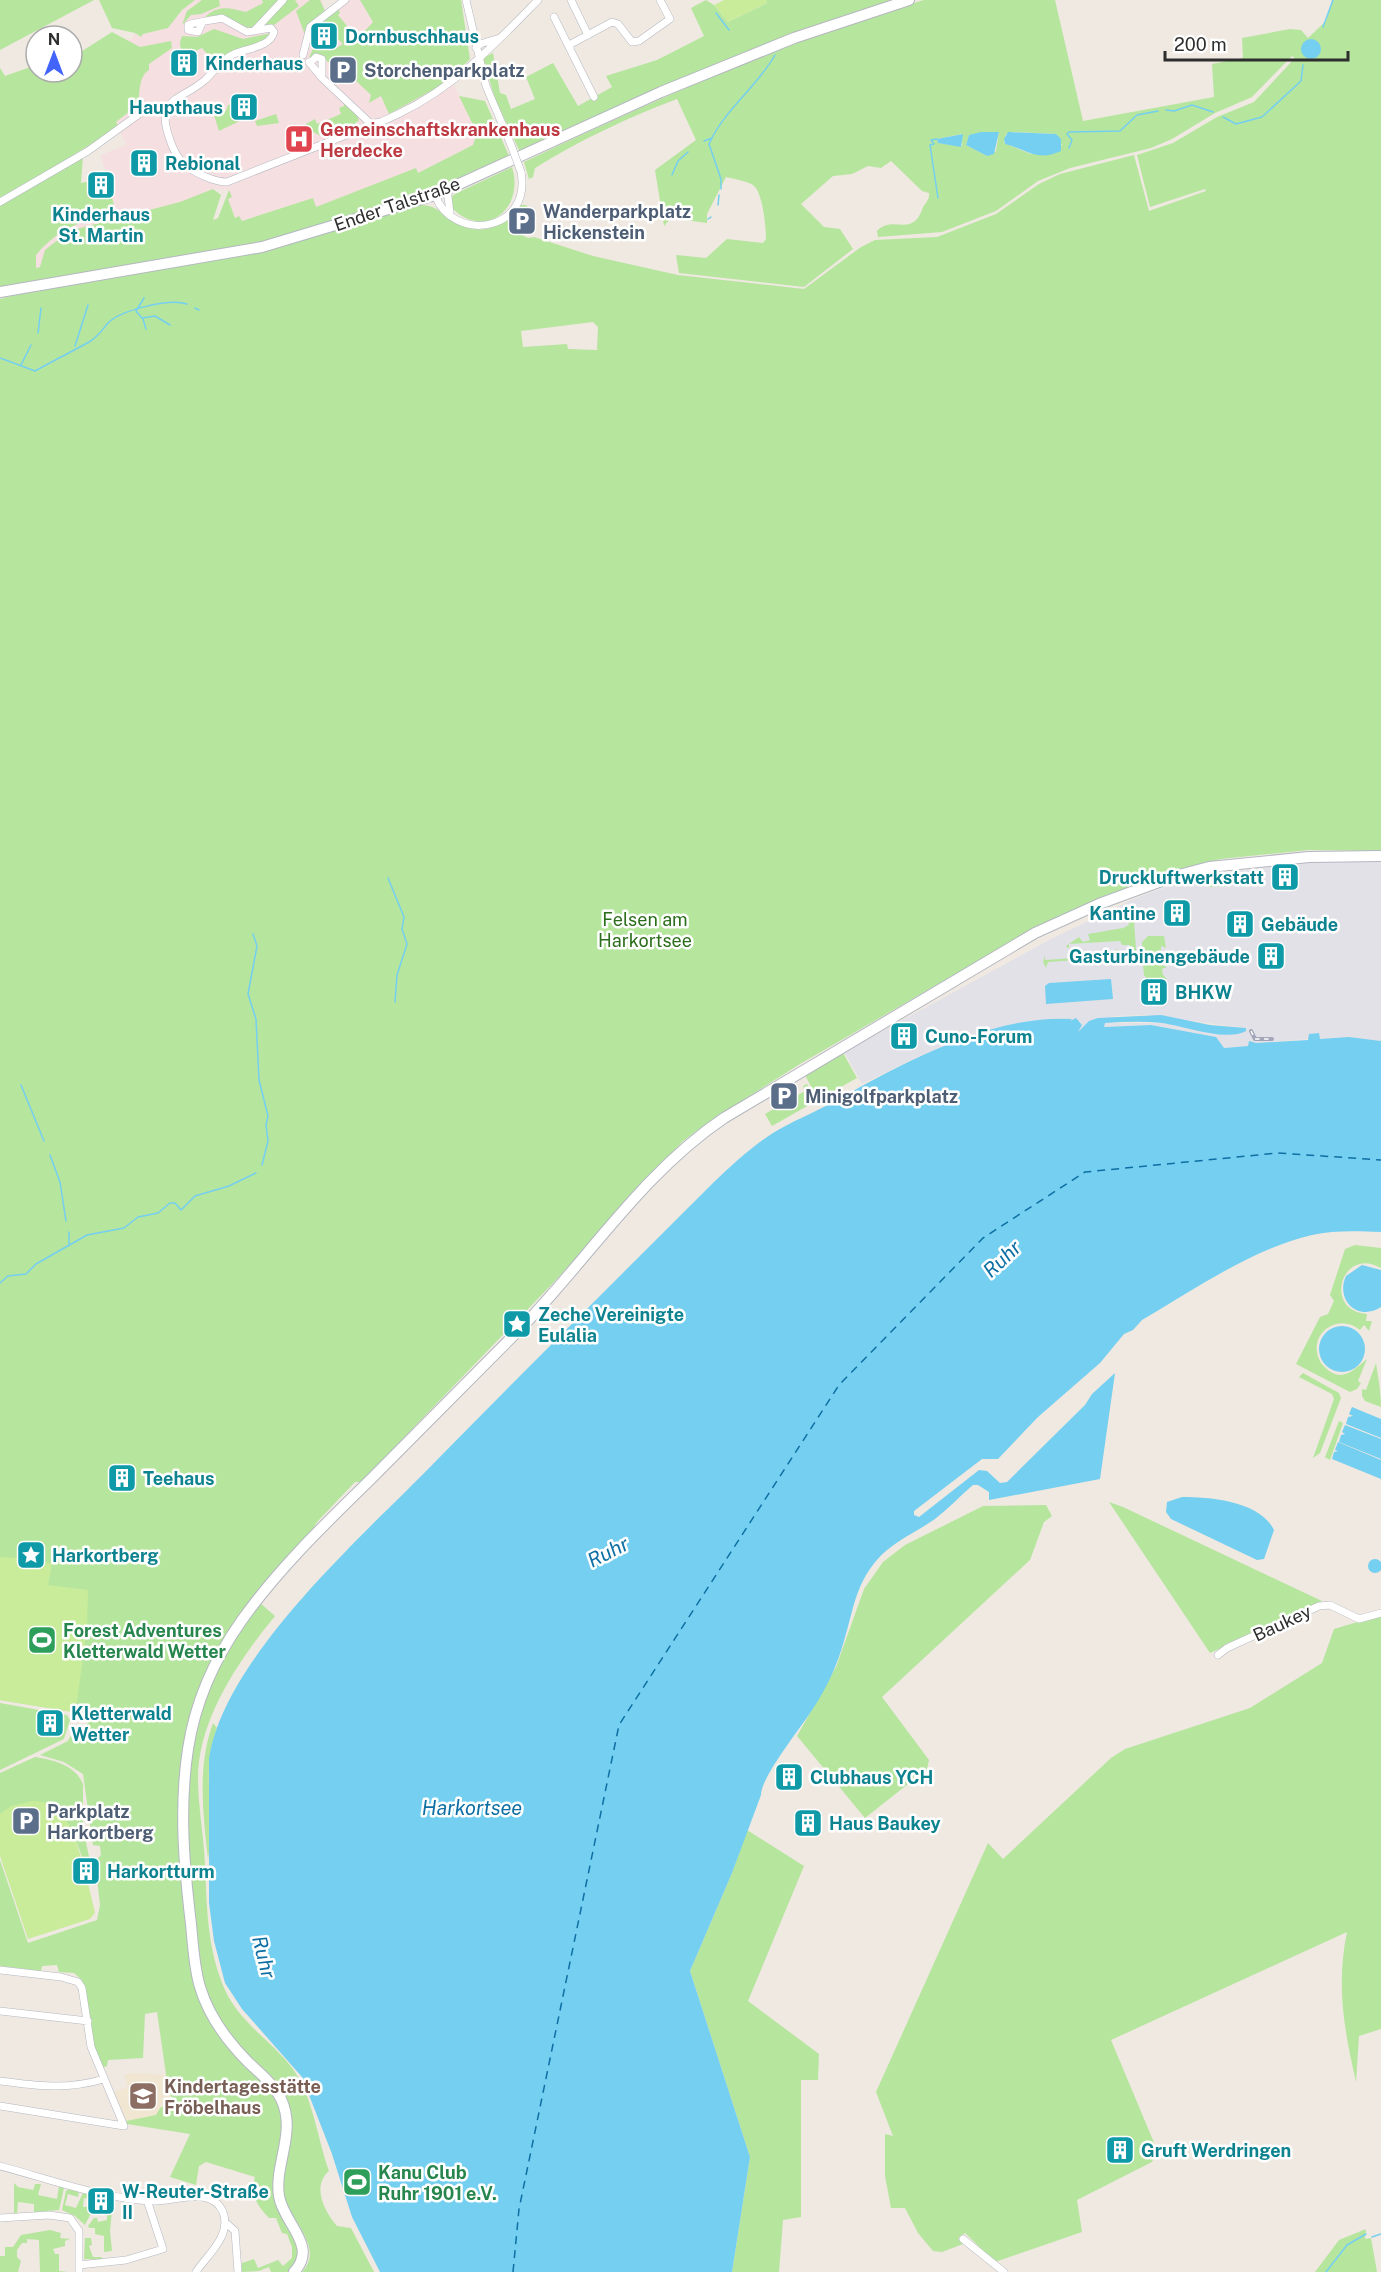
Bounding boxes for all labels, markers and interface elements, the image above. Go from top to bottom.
building icon: Dornbuschhaus [308,20,340,52]
north arrow [24,24,84,84]
scale bar [1165,24,1348,62]
place label: Dornbuschhaus [345,26,479,47]
text: N [48,30,60,49]
text: 200 m [1174,34,1227,55]
building icon: Kinderhaus [168,47,200,79]
place label: Kinderhaus [205,53,303,74]
parking icon: Storchenparkplatz [327,54,359,86]
place label: Storchenparkplatz [364,60,525,81]
building icon: Haupthaus [228,91,260,123]
place label: Haupthaus [129,97,223,118]
place label: Gemeinschaftskrankenhaus Herdecke [320,119,560,161]
hospital icon: Gemeinschaftskrankenhaus Herdecke [283,123,315,155]
building icon: Rebional [128,147,160,179]
place label: Rebional [165,153,241,174]
building icon: Kinderhaus St. Martin [85,169,117,201]
street label: Ender Talstraße [331,173,463,235]
place label: Wanderparkplatz Hickenstein [543,201,691,243]
place label: Kinderhaus St. Martin [52,204,150,246]
parking icon: Wanderparkplatz Hickenstein [506,205,538,237]
building icon: Druckluftwerkstatt [1269,861,1301,893]
place label: Druckluftwerkstatt [1099,867,1264,888]
building icon: Kantine [1161,897,1193,929]
place label: Kantine [1089,903,1156,924]
building icon: Gebäude [1224,908,1256,940]
park label: Felsen am Harkortsee [598,909,692,951]
place label: Gebäude [1261,914,1338,935]
building icon: Gasturbinengebäude [1255,940,1287,972]
place label: Gasturbinengebäude [1069,946,1250,967]
building icon: BHKW [1138,976,1170,1008]
place label: BHKW [1175,982,1233,1003]
building icon: Cuno-Forum [888,1020,920,1052]
place label: Cuno-Forum [925,1026,1032,1047]
parking icon: Minigolfparkplatz [768,1080,800,1112]
place label: Minigolfparkplatz [805,1086,958,1107]
water label: Ruhr [978,1235,1026,1282]
place label: Zeche Vereinigte Eulalia [538,1304,684,1346]
place icon: Zeche Vereinigte Eulalia [501,1308,533,1340]
building icon: Teehaus [106,1462,138,1494]
place label: Teehaus [143,1468,214,1489]
water label: Ruhr [583,1531,633,1572]
place icon: Harkortberg [15,1539,47,1571]
place label: Harkortberg [52,1545,159,1566]
street label: Baukey [1249,1600,1315,1646]
place label: Forest Adventures Kletterwald Wetter [63,1620,227,1662]
sports icon: Forest Adventures Kletterwald Wetter [26,1624,58,1656]
place label: Kletterwald Wetter [71,1703,172,1745]
building icon: Kletterwald Wetter [34,1707,66,1739]
building icon: Clubhaus YCH [773,1761,805,1793]
place label: Clubhaus YCH [810,1767,933,1788]
water label: Harkortsee [422,1796,522,1820]
place label: Parkplatz Harkortberg [47,1801,154,1843]
parking icon: Parkplatz Harkortberg [10,1805,42,1837]
building icon: Haus Baukey [792,1807,824,1839]
place label: Haus Baukey [829,1813,941,1834]
building icon: Harkortturm [70,1855,102,1887]
place label: Harkortturm [107,1861,215,1882]
water label: Ruhr [247,1933,281,1981]
place label: Kindertagesstätte Fröbelhaus [164,2076,321,2118]
school or university icon: Kindertagesstätte Fröbelhaus [127,2080,159,2112]
building icon: Gruft Werdringen [1104,2134,1136,2166]
place label: Gruft Werdringen [1141,2140,1291,2161]
place label: Kanu Club Ruhr 1901 e.V. [378,2162,497,2204]
sports icon: Kanu Club Ruhr 1901 e.V. [341,2166,373,2198]
place label: W-Reuter-Straße II [122,2181,269,2223]
building icon: W-Reuter-Straße II [85,2185,117,2217]

